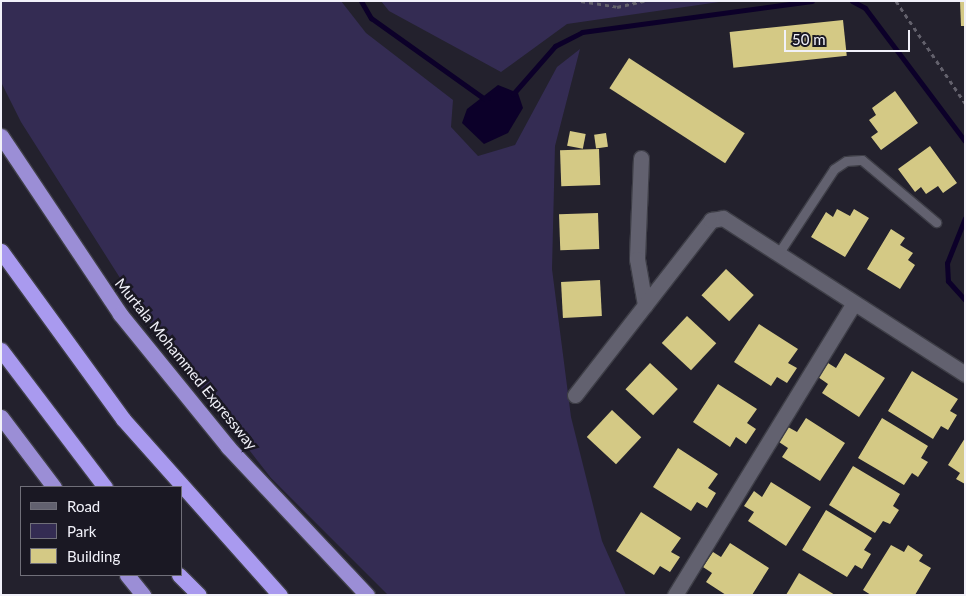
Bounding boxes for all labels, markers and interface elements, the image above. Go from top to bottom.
scale bar [786,20,912,52]
text: 50 m [792,30,826,48]
street label: Murtala Mohammed Expressway [111,275,261,453]
legend [20,486,182,576]
text: Road [67,497,100,515]
text: Park [67,522,96,540]
text: Building [67,547,120,565]

